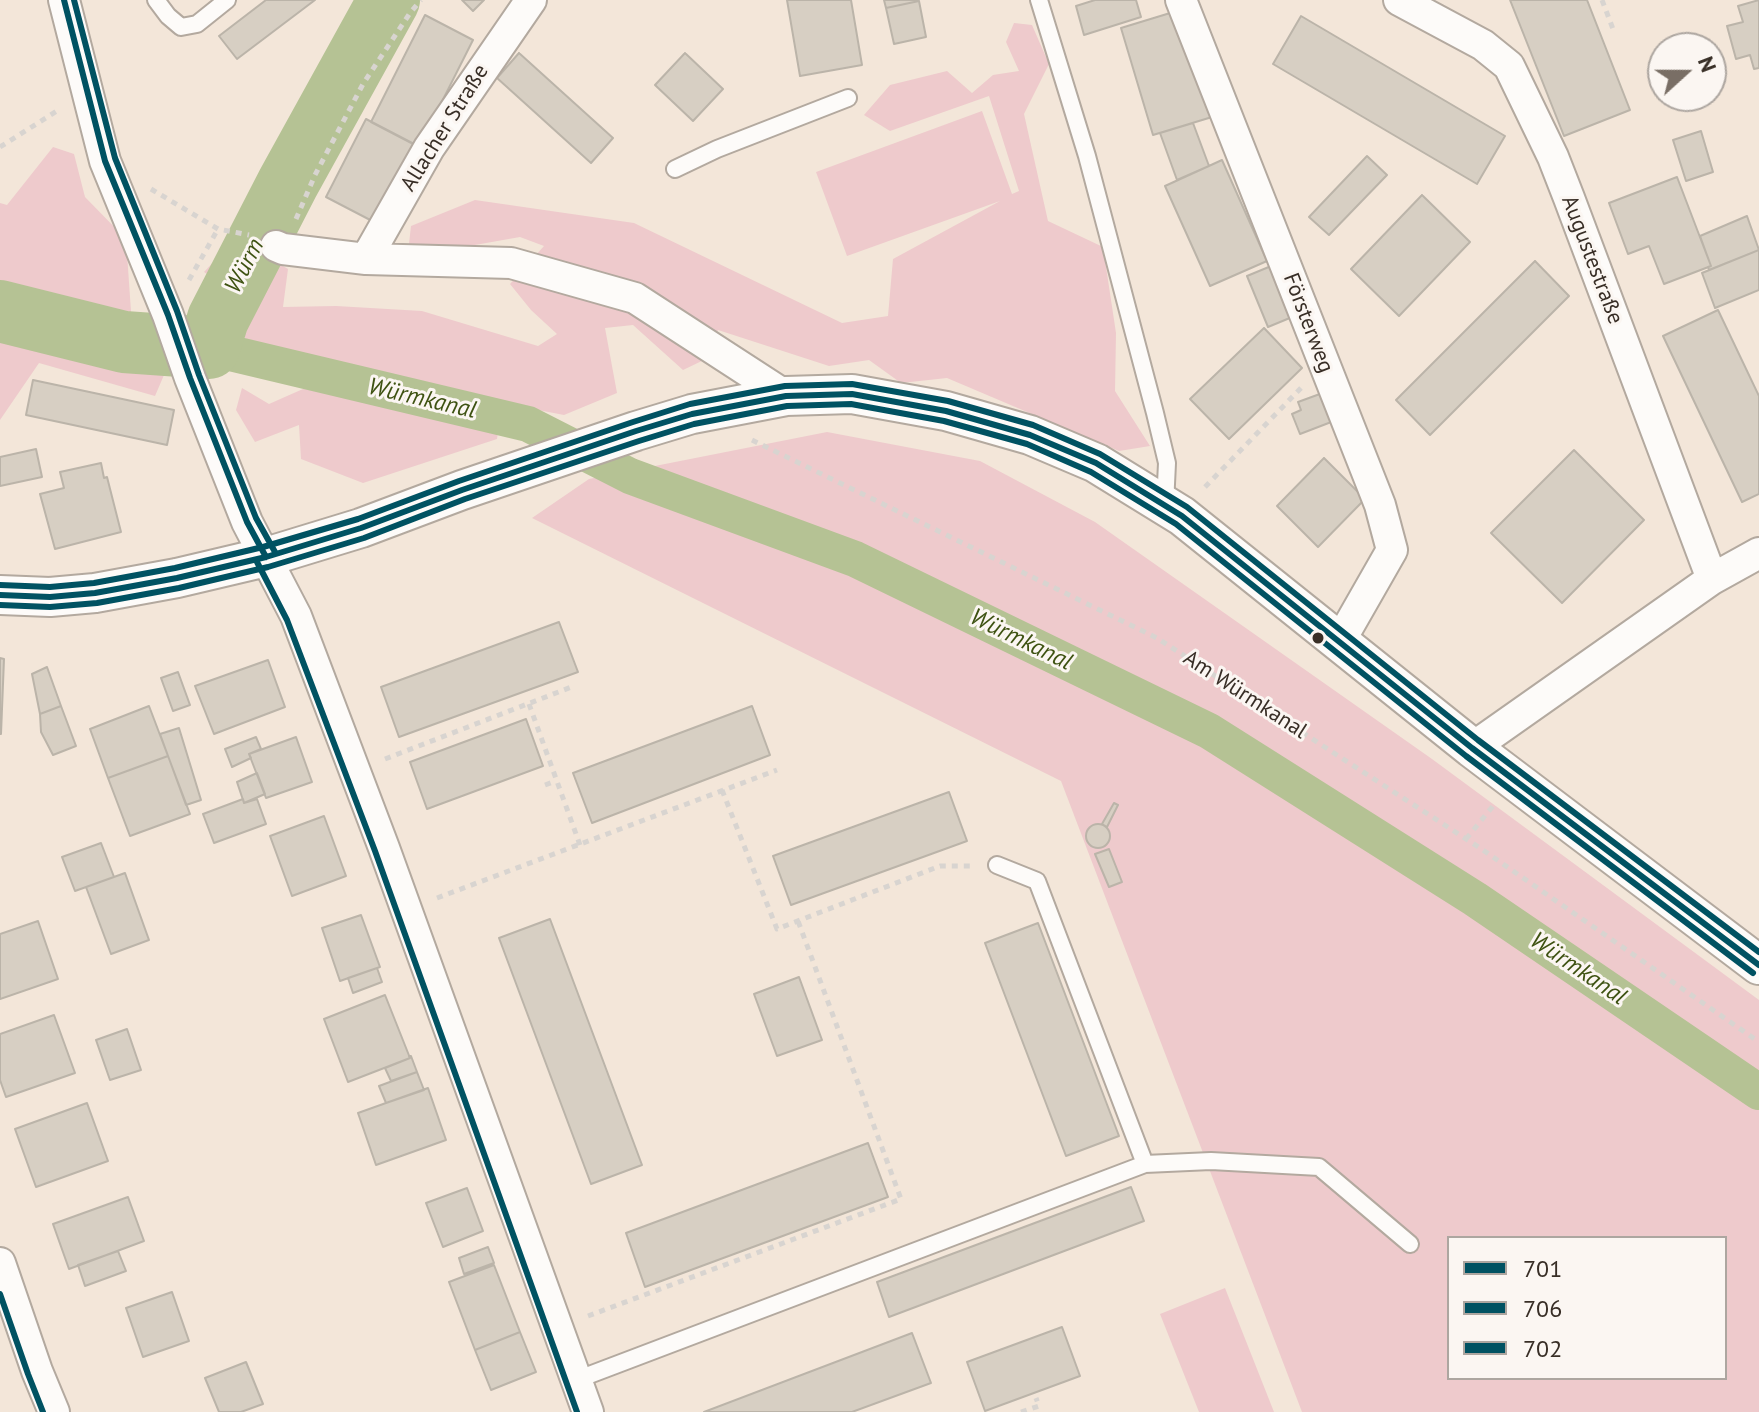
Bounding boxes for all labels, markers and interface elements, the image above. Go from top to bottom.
north arrow [1647,32,1727,112]
text: N [1692,52,1723,76]
street label: Allacher Straße [395,60,495,196]
street label: Augustestraße [1555,192,1629,328]
water label: Würm [219,234,271,298]
street label: Försterweg [1277,270,1339,376]
water label: Würmkanal [365,373,479,425]
water label: Würmkanal [965,603,1077,677]
unlabelled marker [1310,630,1326,646]
street label: Am Würmkanal [1178,645,1312,745]
water label: Würmkanal [1524,926,1632,1012]
legend [1447,1236,1727,1380]
text: 701 [1523,1253,1562,1284]
text: 706 [1523,1293,1562,1324]
text: 702 [1523,1333,1562,1364]

